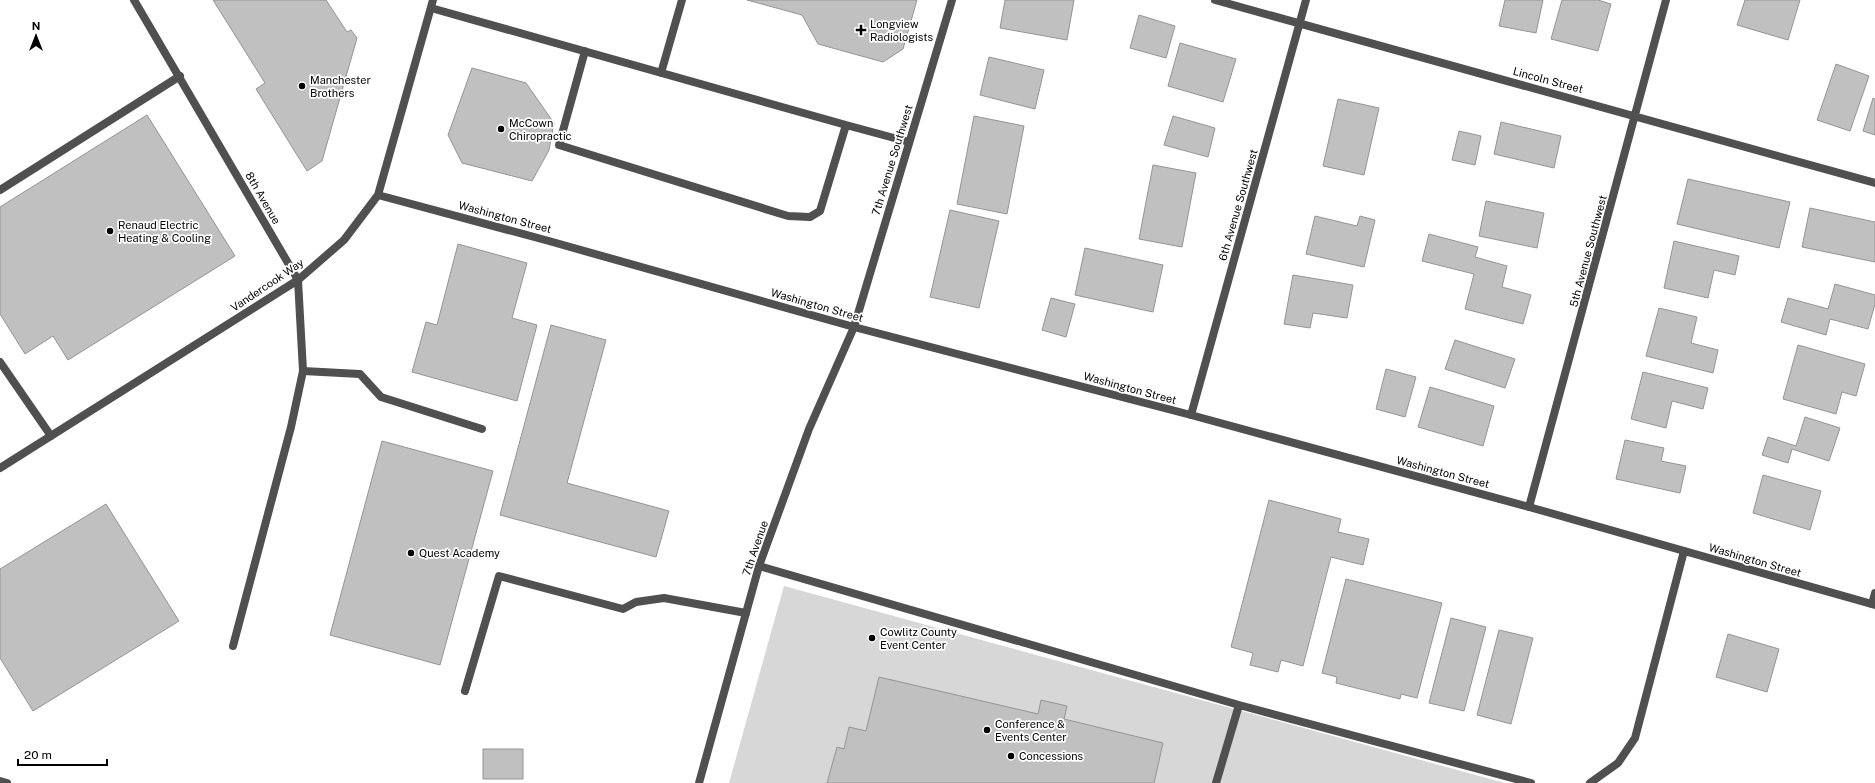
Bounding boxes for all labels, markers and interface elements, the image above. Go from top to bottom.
north arrow [16,16,56,56]
place label: Longview Radiologists [870,18,934,43]
text: N [32,20,40,32]
marker: Longview Radiologists [855,24,867,36]
street label: Lincoln Street [1512,65,1584,95]
place label: Manchester Brothers [310,74,371,99]
marker: Manchester Brothers [297,81,307,91]
street label: 7th Avenue Southwest [869,103,915,217]
place label: McCown Chiropractic [509,117,572,142]
marker: McCown Chiropractic [496,124,506,134]
street label: 6th Avenue Southwest [1216,148,1260,262]
street label: 8th Avenue [243,170,283,226]
street label: 5th Avenue Southwest [1567,194,1609,308]
street label: Washington Street [457,199,553,235]
place label: Renaud Electric Heating & Cooling [118,219,211,244]
marker: Renaud Electric Heating & Cooling [105,226,115,236]
street label: Vandercook Way [228,256,306,314]
street label: Washington Street [769,286,865,324]
street label: Washington Street [1082,370,1178,406]
street label: Washington Street [1395,454,1491,490]
street label: 7th Avenue [740,519,770,577]
street label: Washington Street [1707,541,1803,579]
place label: Quest Academy [419,547,500,559]
marker: Quest Academy [406,548,416,558]
place label: Cowlitz County Event Center [880,626,957,651]
marker: Cowlitz County Event Center [867,633,877,643]
place label: Conference & Events Center [995,718,1066,743]
marker: Conference & Events Center [982,725,992,735]
scale bar [18,741,107,767]
text: 20 m [24,748,52,762]
place label: Concessions [1019,750,1084,762]
marker: Concessions [1006,751,1016,761]

